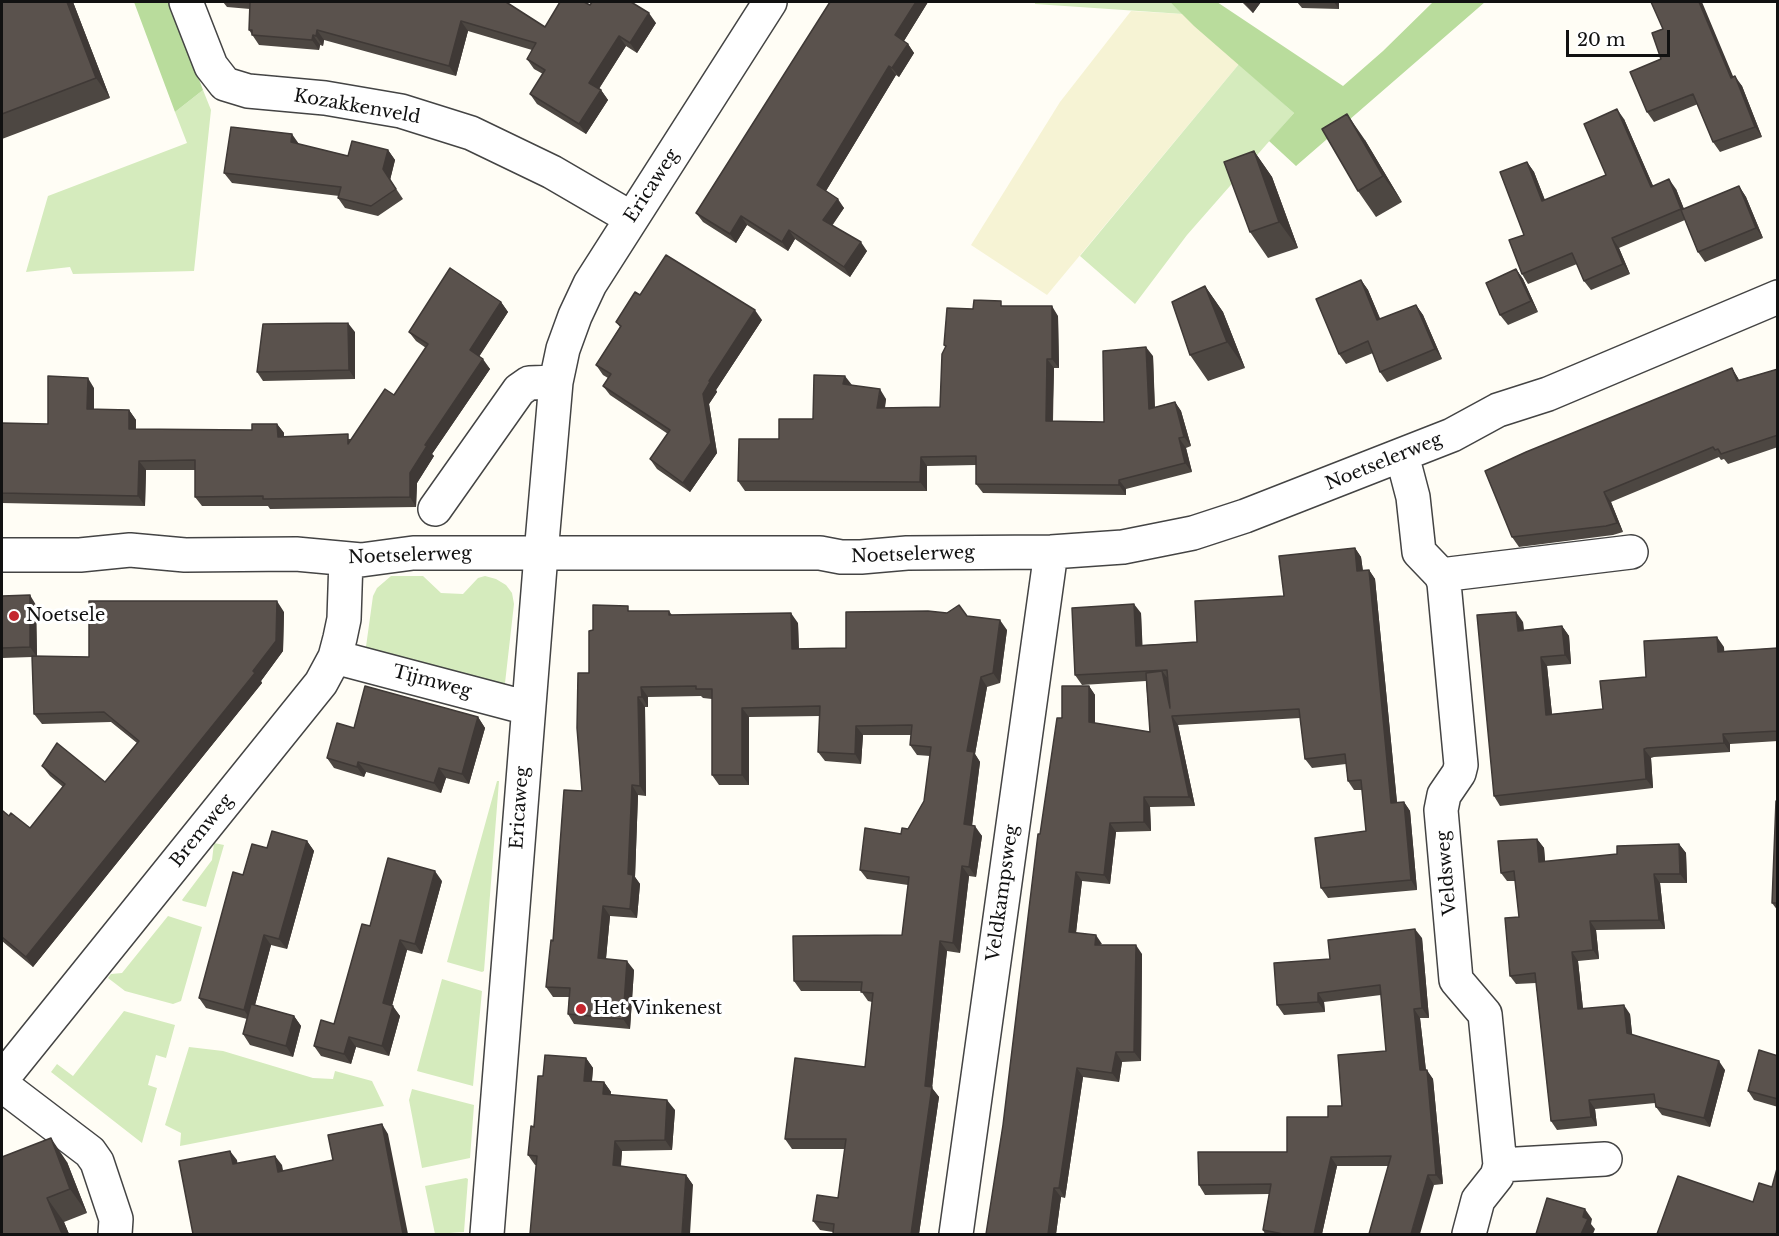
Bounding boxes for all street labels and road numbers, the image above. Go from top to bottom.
street label: Kozakkenveld [292,85,422,129]
street label: Ericaweg [620,145,684,227]
street label: Noetselerweg [1323,429,1445,495]
street label: Noetselerweg [851,542,975,568]
street label: Noetselerweg [348,543,472,569]
street label: Tijmweg [390,661,474,703]
street label: Ericaweg [506,766,534,850]
street label: Bremweg [166,790,238,872]
street label: Veldkampsweg [983,823,1023,963]
street label: Veldsweg [1433,830,1461,916]

